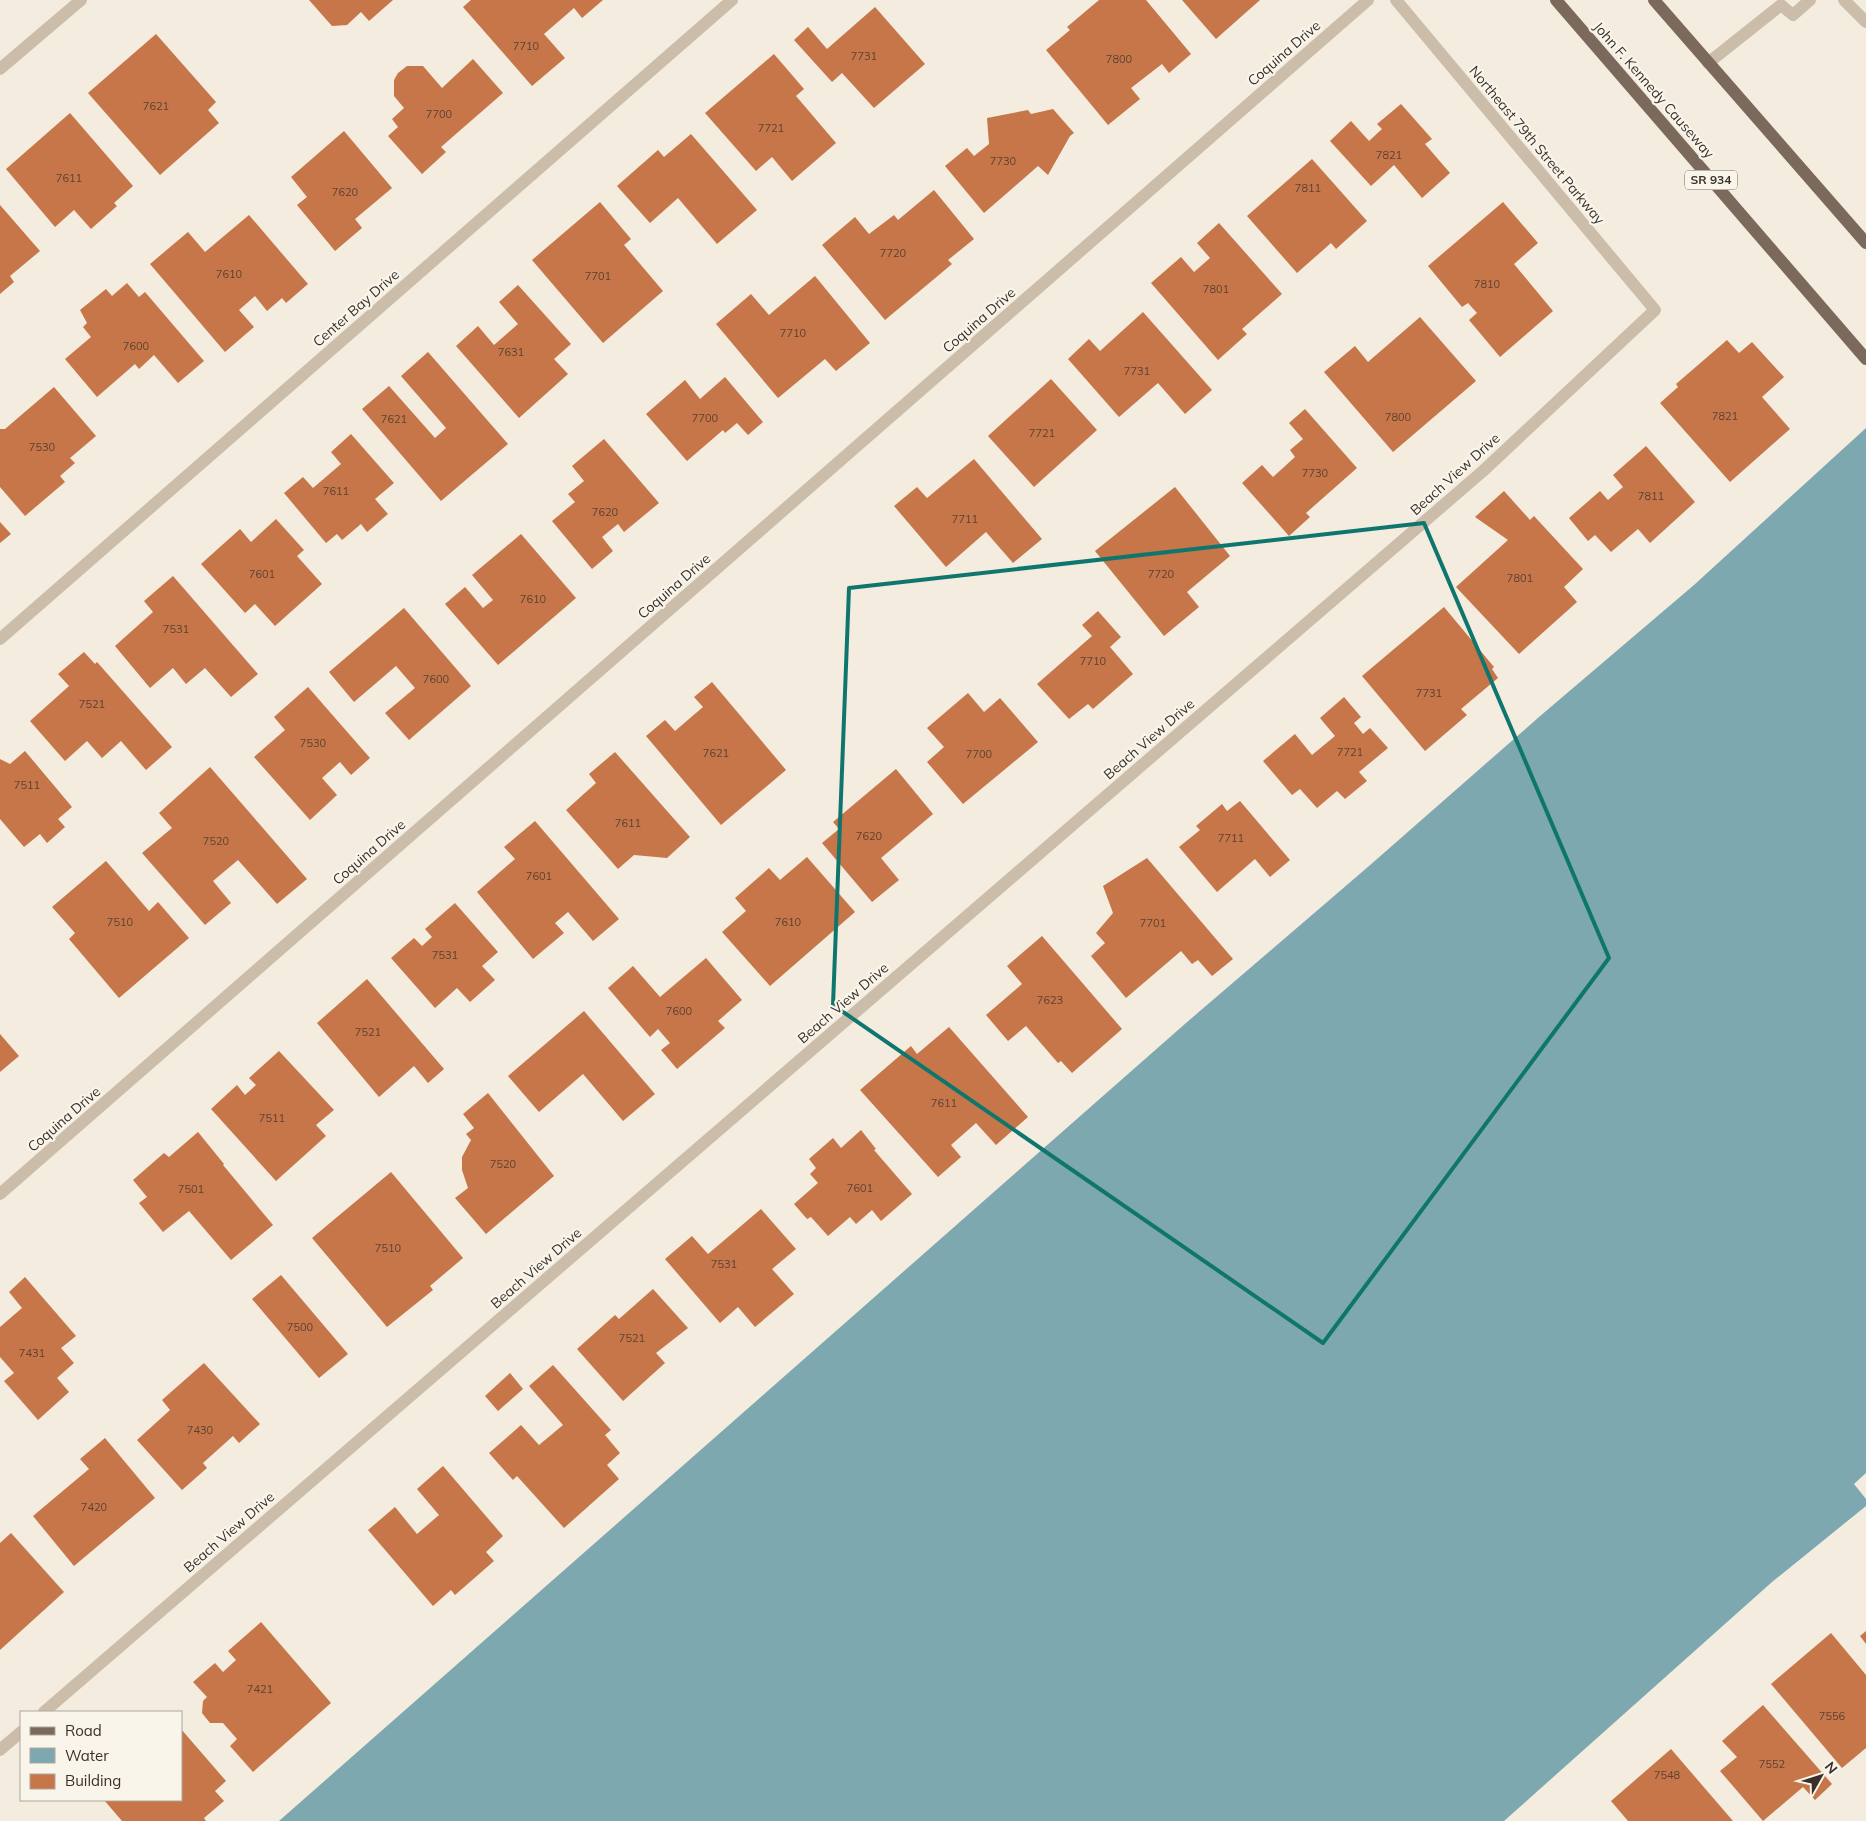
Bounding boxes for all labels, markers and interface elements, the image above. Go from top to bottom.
street label: Coquina Drive [1244,16,1324,90]
street label: John F. Kennedy Causeway [1590,18,1719,162]
house number: 7710 [513,39,540,53]
house number: 7731 [851,49,877,63]
house number: 7800 [1106,52,1133,66]
street label: Northeast 79th Street Parkway [1465,62,1609,228]
house number: 7621 [143,99,169,113]
house number: 7700 [426,107,453,121]
house number: 7721 [758,121,784,135]
house number: 7821 [1376,148,1402,162]
house number: 7730 [990,154,1017,168]
road number: SR 934 [1685,170,1737,190]
house number: 7611 [56,171,82,185]
house number: 7811 [1295,181,1321,195]
house number: 7620 [332,185,359,199]
house number: 7720 [880,246,907,260]
street label: Center Bay Drive [309,265,403,351]
house number: 7610 [216,267,243,281]
house number: 7701 [585,269,611,283]
house number: 7810 [1474,277,1501,291]
house number: 7801 [1203,282,1229,296]
street label: Coquina Drive [939,283,1019,357]
house number: 7710 [780,326,807,340]
house number: 7600 [123,339,150,353]
house number: 7631 [498,345,524,359]
house number: 7731 [1124,364,1150,378]
house number: 7821 [1712,409,1738,423]
house number: 7800 [1385,410,1412,424]
house number: 7700 [692,411,719,425]
house number: 7621 [381,412,407,426]
house number: 7721 [1029,426,1055,440]
street label: Beach View Drive [1406,429,1504,519]
house number: 7530 [29,440,56,454]
house number: 7730 [1302,466,1329,480]
house number: 7611 [323,484,349,498]
house number: 7811 [1638,489,1664,503]
house number: 7620 [592,505,619,519]
house number: 7711 [952,512,978,526]
street label: Coquina Drive [634,549,714,623]
house number: 7601 [249,567,275,581]
house number: 7720 [1148,567,1175,581]
house number: 7801 [1507,571,1533,585]
house number: 7610 [520,592,547,606]
house number: 7531 [163,622,189,636]
house number: 7710 [1080,654,1107,668]
house number: 7600 [423,672,450,686]
house number: 7731 [1416,686,1442,700]
street label: Beach View Drive [1100,695,1198,783]
house number: 7521 [79,697,105,711]
house number: 7530 [300,736,327,750]
house number: 7721 [1337,745,1363,759]
house number: 7621 [703,746,729,760]
house number: 7700 [966,747,993,761]
house number: 7511 [14,778,40,792]
street label: Coquina Drive [329,815,409,889]
house number: 7611 [615,816,641,830]
house number: 7620 [856,829,883,843]
house number: 7711 [1218,831,1244,845]
house number: 7520 [203,834,230,848]
house number: 7601 [526,869,552,883]
house number: 7510 [107,915,134,929]
house number: 7610 [775,915,802,929]
house number: 7701 [1140,916,1166,930]
house number: 7531 [432,948,458,962]
street label: Beach View Drive [794,959,892,1047]
house number: 7623 [1037,993,1063,1007]
house number: 7600 [666,1004,693,1018]
house number: 7521 [355,1025,381,1039]
street label: Coquina Drive [24,1082,104,1156]
house number: 7611 [931,1096,957,1110]
house number: 7511 [259,1111,285,1125]
house number: 7520 [490,1157,517,1171]
house number: 7601 [847,1181,873,1195]
house number: 7501 [178,1182,204,1196]
street label: Beach View Drive [487,1224,585,1312]
house number: 7510 [375,1241,402,1255]
house number: 7531 [711,1257,737,1271]
house number: 7500 [287,1320,314,1334]
house number: 7521 [619,1331,645,1345]
house number: 7431 [19,1346,45,1360]
house number: 7430 [187,1423,214,1437]
street label: Beach View Drive [180,1488,278,1576]
house number: 7420 [81,1500,108,1514]
house number: 7421 [247,1682,273,1696]
house number: 7556 [1819,1709,1846,1723]
legend [20,1711,182,1801]
text: Road [65,1721,102,1740]
text: Water [65,1746,109,1765]
north arrow [1796,1751,1846,1801]
house number: 7552 [1759,1757,1786,1771]
text: N [1821,1758,1841,1778]
house number: 7548 [1654,1768,1681,1782]
text: Building [65,1771,121,1790]

